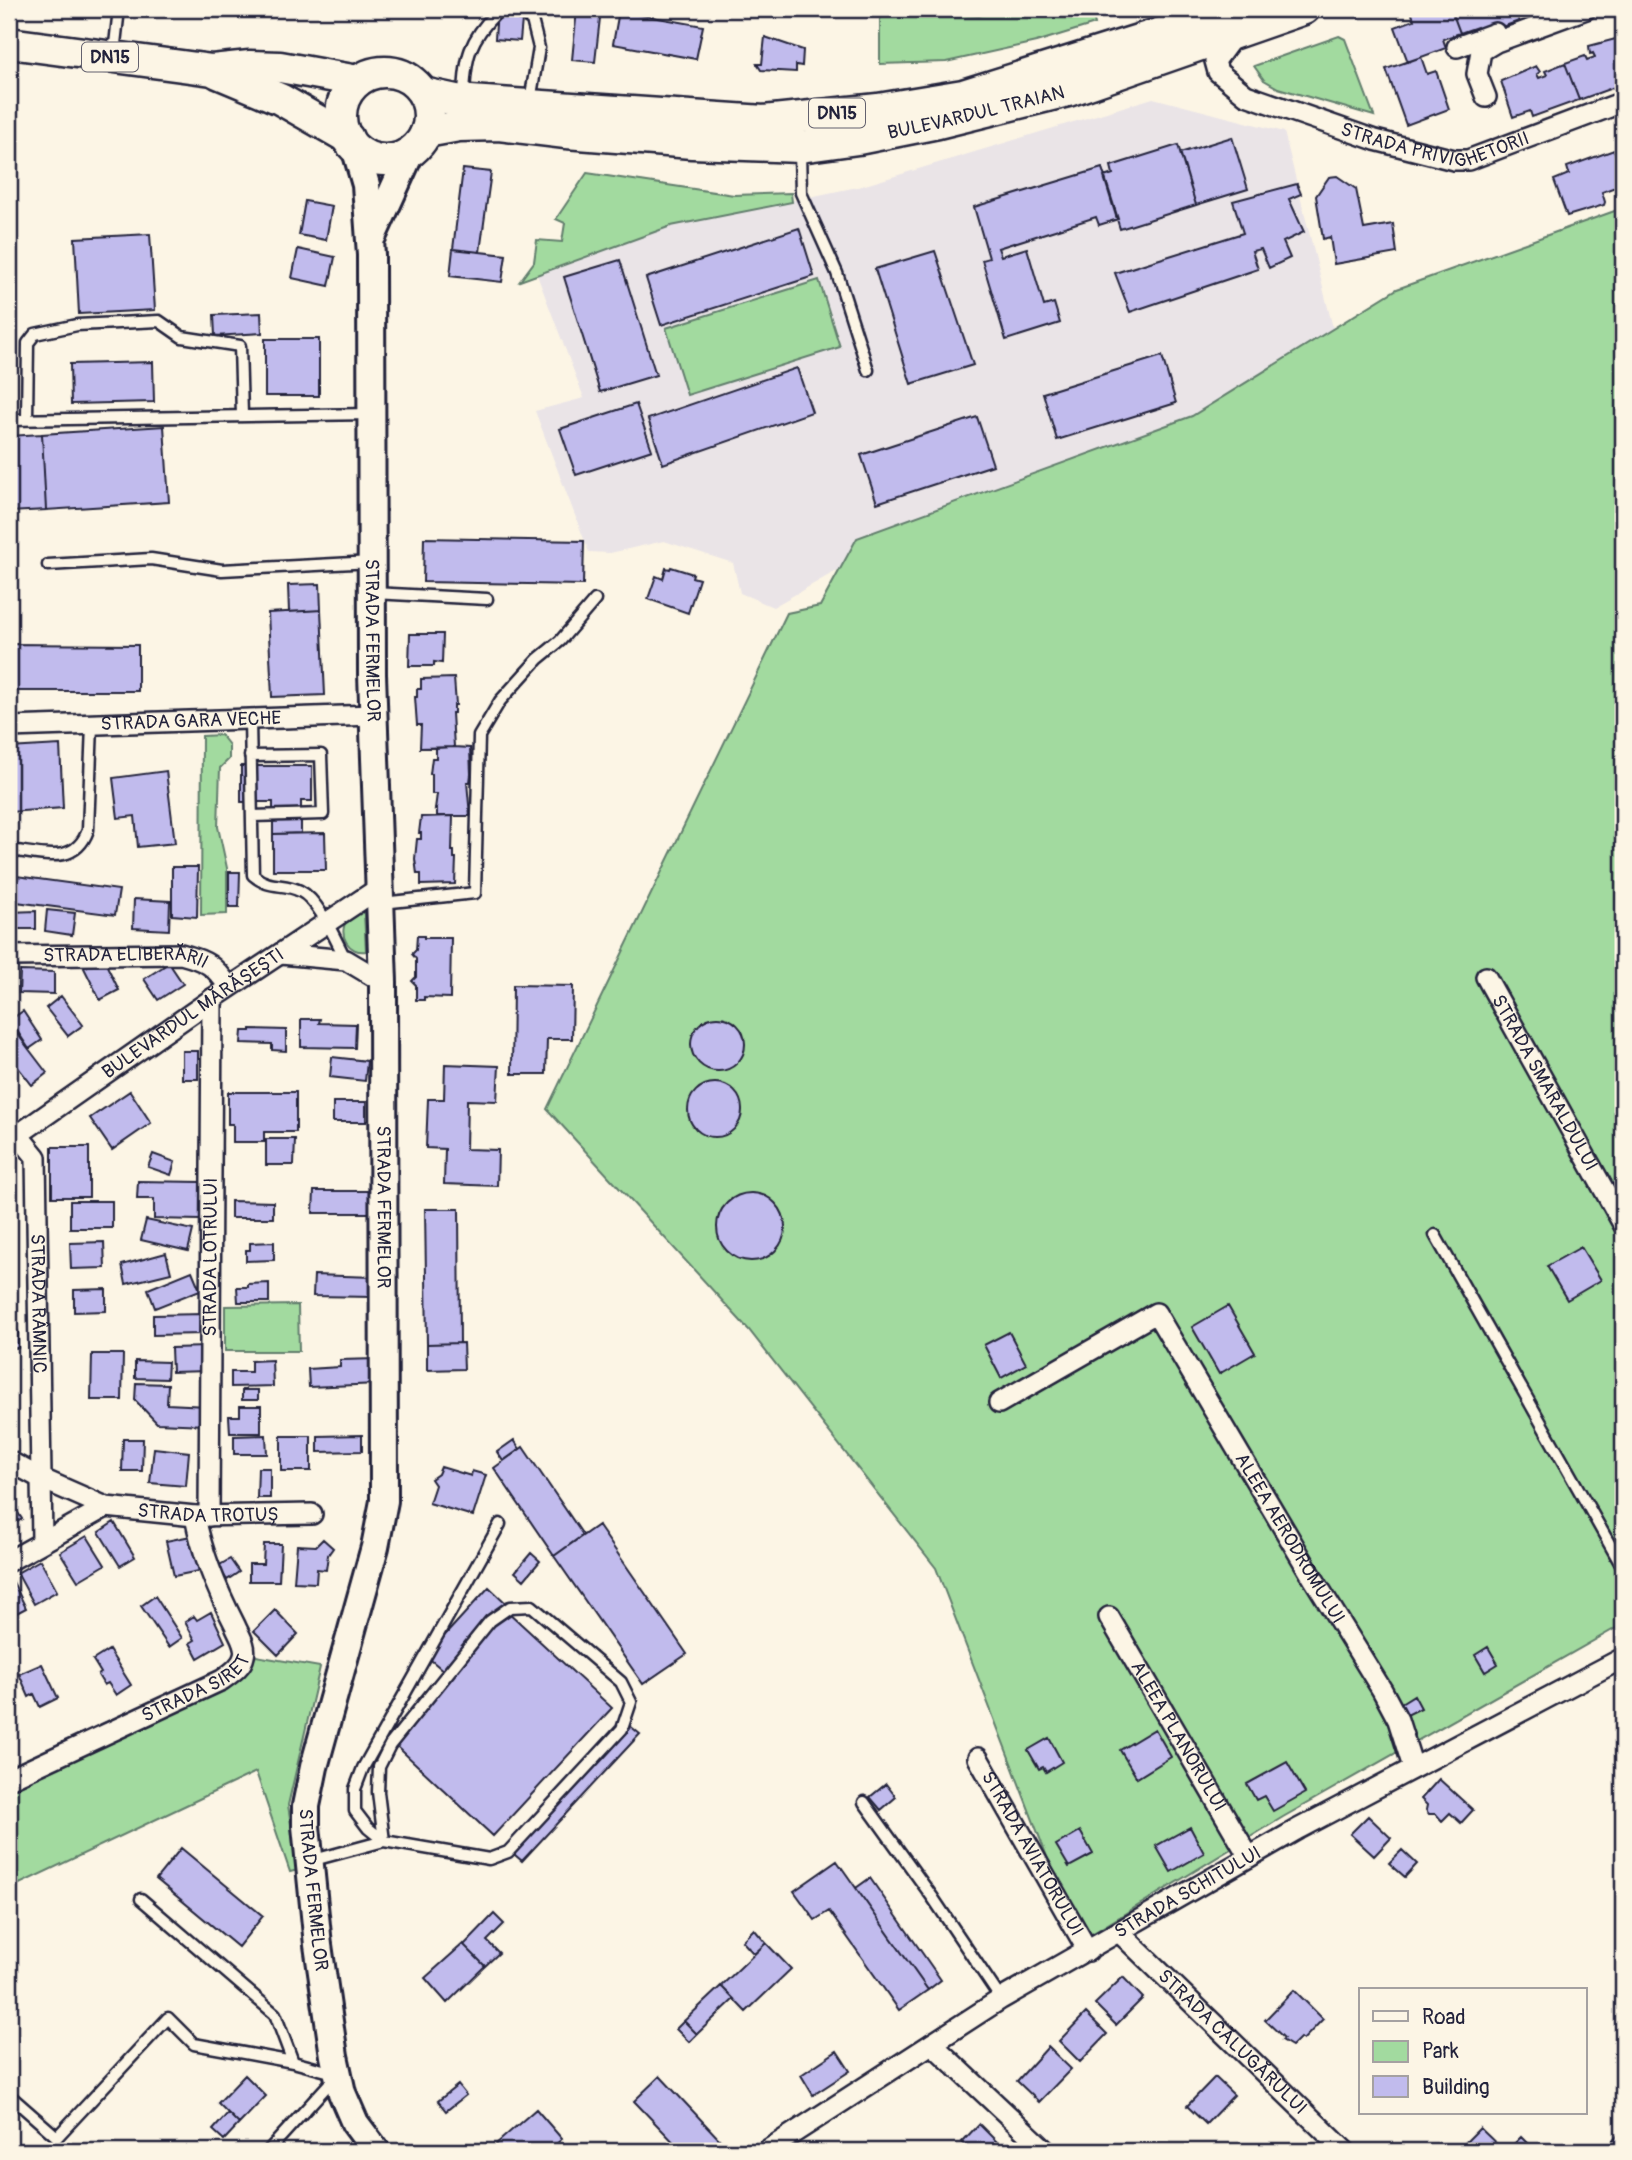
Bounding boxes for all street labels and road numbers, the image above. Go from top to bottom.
road number: DN15 [82,42,138,72]
street label: BULEVARDUL TRAIAN [885,80,1067,145]
road number: DN15 [809,98,865,128]
street label: STRADA PRIVIGHETORII [1337,117,1533,172]
street label: STRADA FERMELOR [360,559,386,722]
street label: STRADA GARA VECHE [100,706,282,736]
street label: STRADA ELIBERĂRII [43,942,213,974]
street label: BULEVARDUL MĂRĂȘEȘTI [97,943,289,1084]
street label: STRADA SMARALDULUI [1486,991,1603,1175]
street label: STRADA FERMELOR [371,1125,396,1289]
street label: STRADA LOTRULUI [198,1177,223,1337]
street label: STRADA RÂMNIC [25,1234,51,1374]
street label: ALEEA AERODROMULUI [1230,1449,1350,1628]
street label: STRADA TROTUȘ [136,1498,279,1528]
street label: STRADA SIRET [138,1651,256,1728]
street label: ALEEA PLANORULUI [1125,1657,1232,1816]
street label: STRADA AVIATORULUI [976,1767,1089,1940]
street label: STRADA FERMELOR [294,1809,334,1972]
street label: STRADA SCHITULUI [1110,1841,1265,1944]
street label: STRADA CĂLUGĂRULUI [1153,1964,1312,2120]

